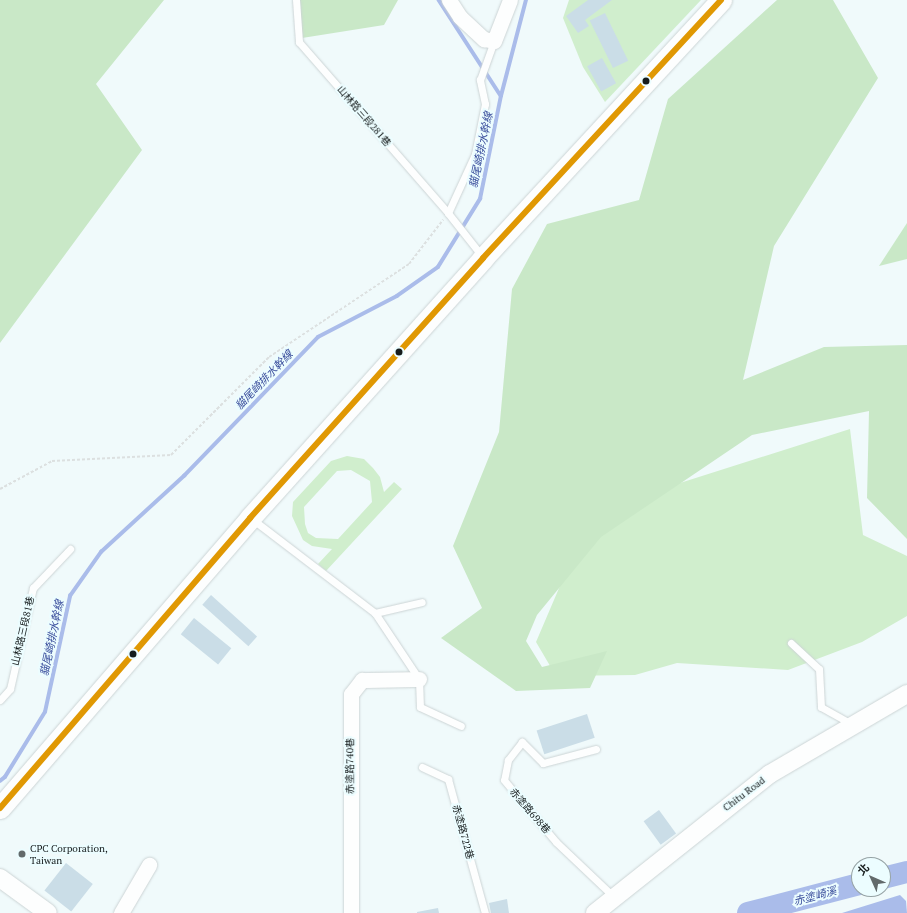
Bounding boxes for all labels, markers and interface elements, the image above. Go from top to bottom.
unlabelled marker [641,76,651,86]
street label: 山林路三段281巷 [335,83,393,149]
water label: 貓尾崎排水幹線 [467,111,495,189]
unlabelled marker [394,347,404,357]
water label: 貓尾崎排水幹線 [233,348,295,412]
street label: 山林路三段81巷 [9,595,37,667]
water label: 貓尾崎排水幹線 [38,599,66,677]
unlabelled marker [128,649,138,659]
street label: 赤塗路740巷 [344,738,356,794]
street label: Chitu Road [721,774,767,814]
street label: 赤塗路698巷 [507,786,553,836]
street label: 赤塗路722巷 [450,803,476,861]
place label: CPC Corporation, Taiwan [30,842,108,866]
marker: CPC Corporation, Taiwan [17,849,27,859]
north arrow [851,857,891,897]
text: 北 [854,860,872,878]
water label: 赤塗崎溪 [792,884,838,908]

